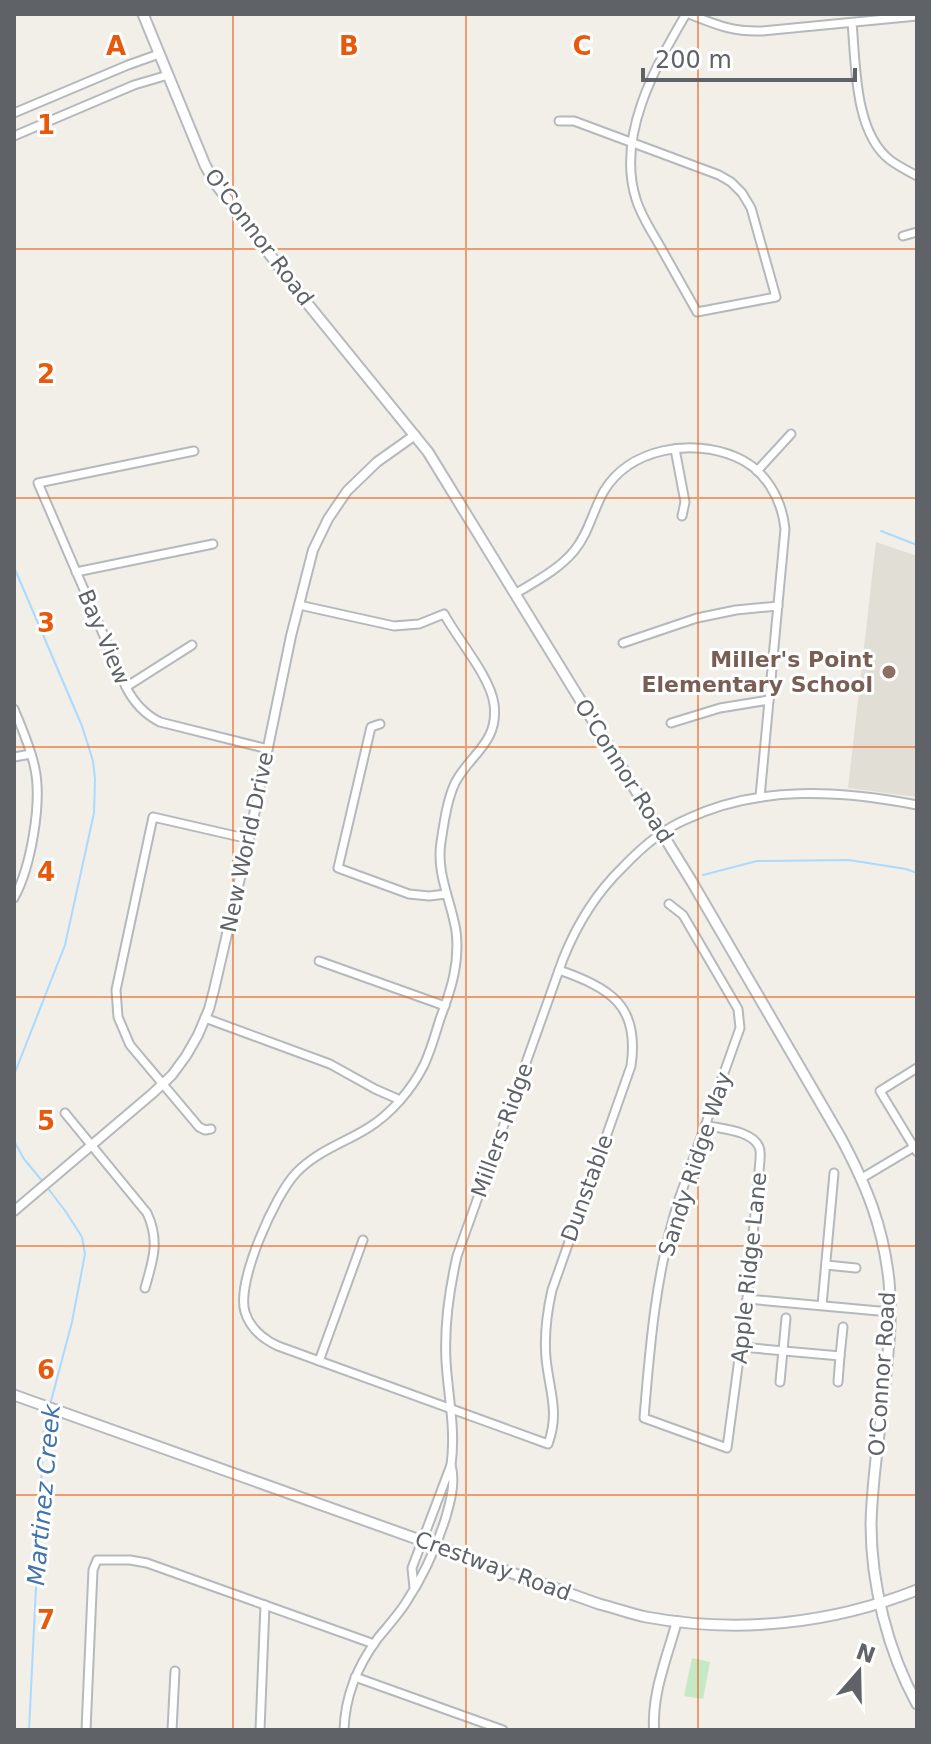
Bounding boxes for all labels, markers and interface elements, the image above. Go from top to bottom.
text: A [106,31,126,61]
text: B [339,31,359,61]
text: C [572,31,592,61]
scale bar [643,32,855,82]
text: 200 m [655,46,732,74]
text: 1 [37,110,55,140]
street label: O'Connor Road [199,164,319,310]
text: 2 [37,359,55,389]
street label: Bay View [73,586,135,688]
text: 3 [37,608,55,638]
place label: Miller's Point Elementary School [641,647,873,697]
marker: Miller's Point Elementary School [880,663,898,681]
street label: O'Connor Road [570,695,678,847]
street label: New World Drive [216,750,278,934]
text: 4 [37,857,55,887]
street label: Millers Ridge [466,1059,538,1201]
street label: Sandy Ridge Way [653,1069,737,1259]
text: 5 [37,1106,55,1136]
street label: Dunstable [556,1131,618,1245]
street label: Apple Ridge Lane [726,1171,772,1365]
street label: O'Connor Road [864,1291,900,1457]
text: 6 [37,1355,55,1385]
water label: Martinez Creek [22,1402,66,1587]
street label: Crestway Road [412,1526,574,1606]
text: 7 [37,1605,55,1635]
north arrow [819,1632,899,1712]
text: N [853,1639,879,1669]

